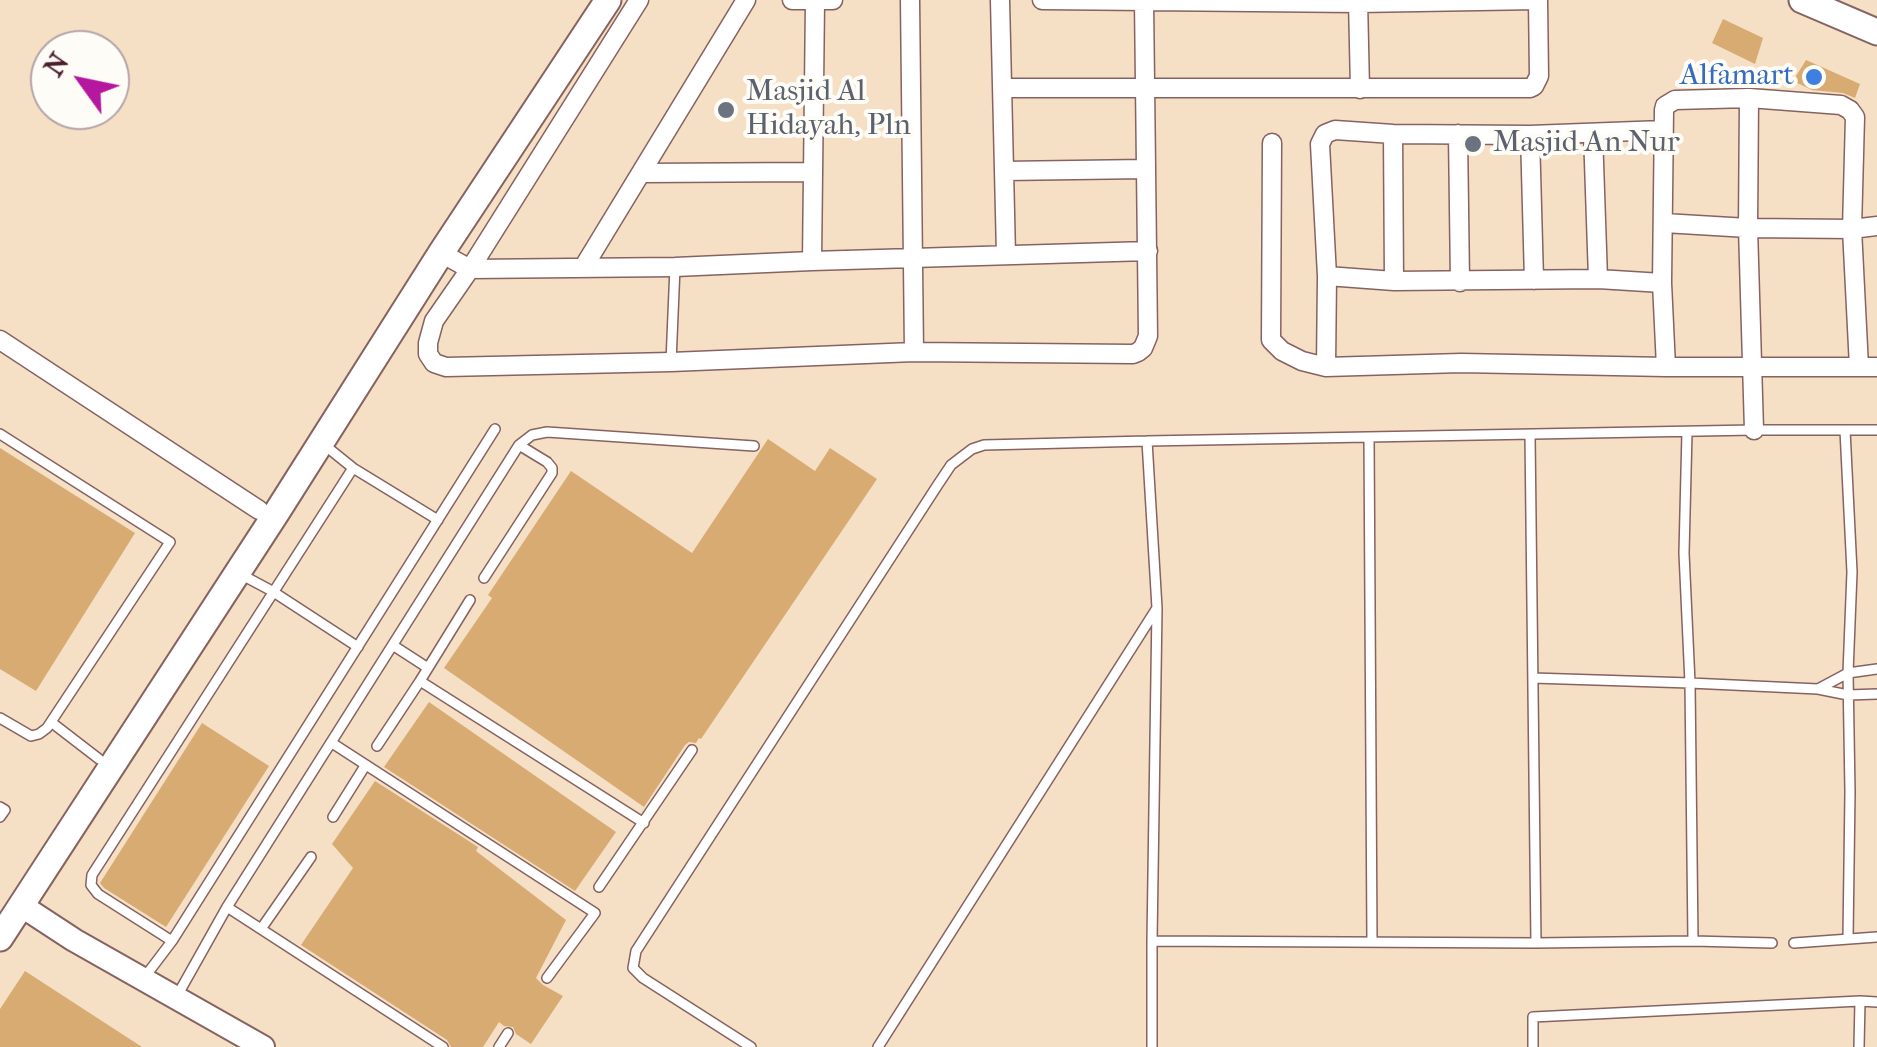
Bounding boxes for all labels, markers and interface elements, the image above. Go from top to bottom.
north arrow [30,30,130,130]
text: N [36,47,76,82]
place label: Alfamart [1680,59,1794,95]
marker: Alfamart [1803,66,1825,88]
place label: Masjid Al Hidayah, Pln [746,75,911,146]
marker: Masjid Al Hidayah, Pln [715,99,737,121]
place label: Masjid An Nur [1493,126,1680,162]
marker: Masjid An Nur [1462,133,1484,155]

